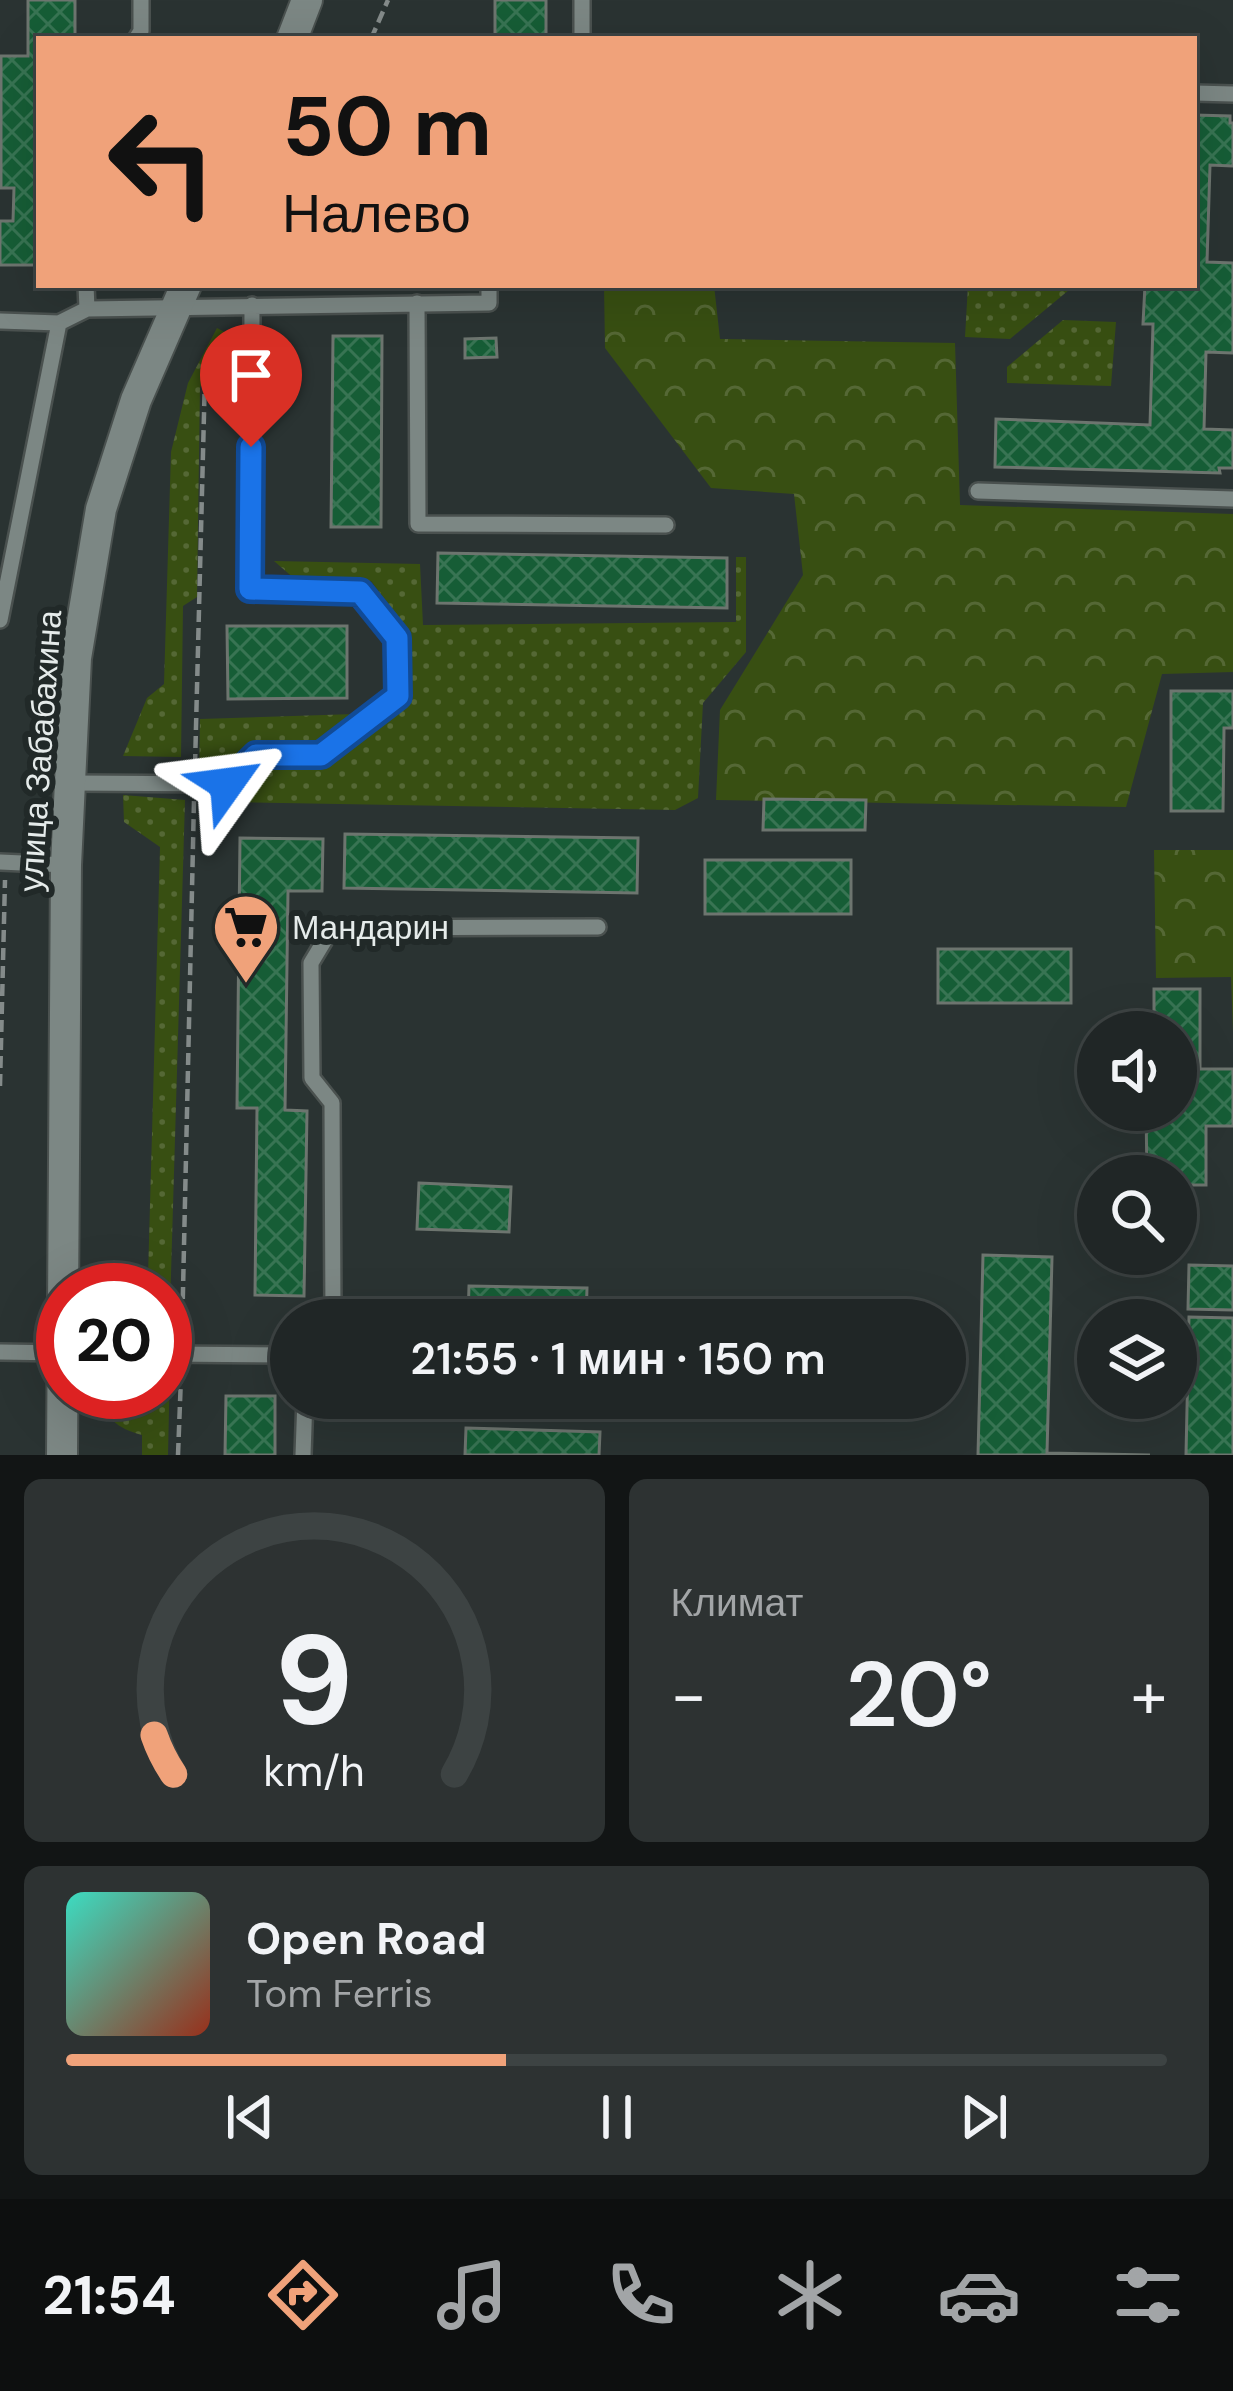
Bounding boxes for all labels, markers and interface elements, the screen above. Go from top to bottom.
text: 50 m [282,72,492,181]
icon: left [84,84,240,240]
text: Налево [282,178,471,249]
pin [200,324,302,447]
icon: arrive [218,342,284,408]
street label: улица Забабахина [9,608,71,893]
position arrow [164,721,290,847]
supermarket icon: Мандарин [211,892,281,986]
place label: Мандарин [292,906,449,949]
map controls [1077,1011,1197,1419]
button: sound [1077,1011,1197,1131]
button: search [1077,1155,1197,1275]
speed limit sign: 20 [36,1263,192,1419]
button: layers [1077,1299,1197,1419]
text: 21:55 · 1 мин · 150 m [410,1329,826,1388]
text: Климат [671,1577,803,1628]
text: 9 [275,1599,354,1762]
text: 20° [846,1637,992,1754]
text: − [671,1653,707,1738]
text: + [1131,1653,1167,1738]
text: km/h [264,1742,365,1798]
text: Open Road [246,1909,487,1968]
text: Tom Ferris [246,1968,433,2019]
icon: previous [217,2084,283,2150]
icon: pause [584,2084,650,2150]
icon: next [951,2084,1017,2150]
icon: directions [261,2253,345,2337]
icon: music [430,2253,514,2337]
icon: phone [599,2253,683,2337]
icon: climate [768,2253,852,2337]
icon: car [937,2253,1021,2337]
icon: filters [1106,2253,1190,2337]
text: 21:54 [43,2260,176,2331]

